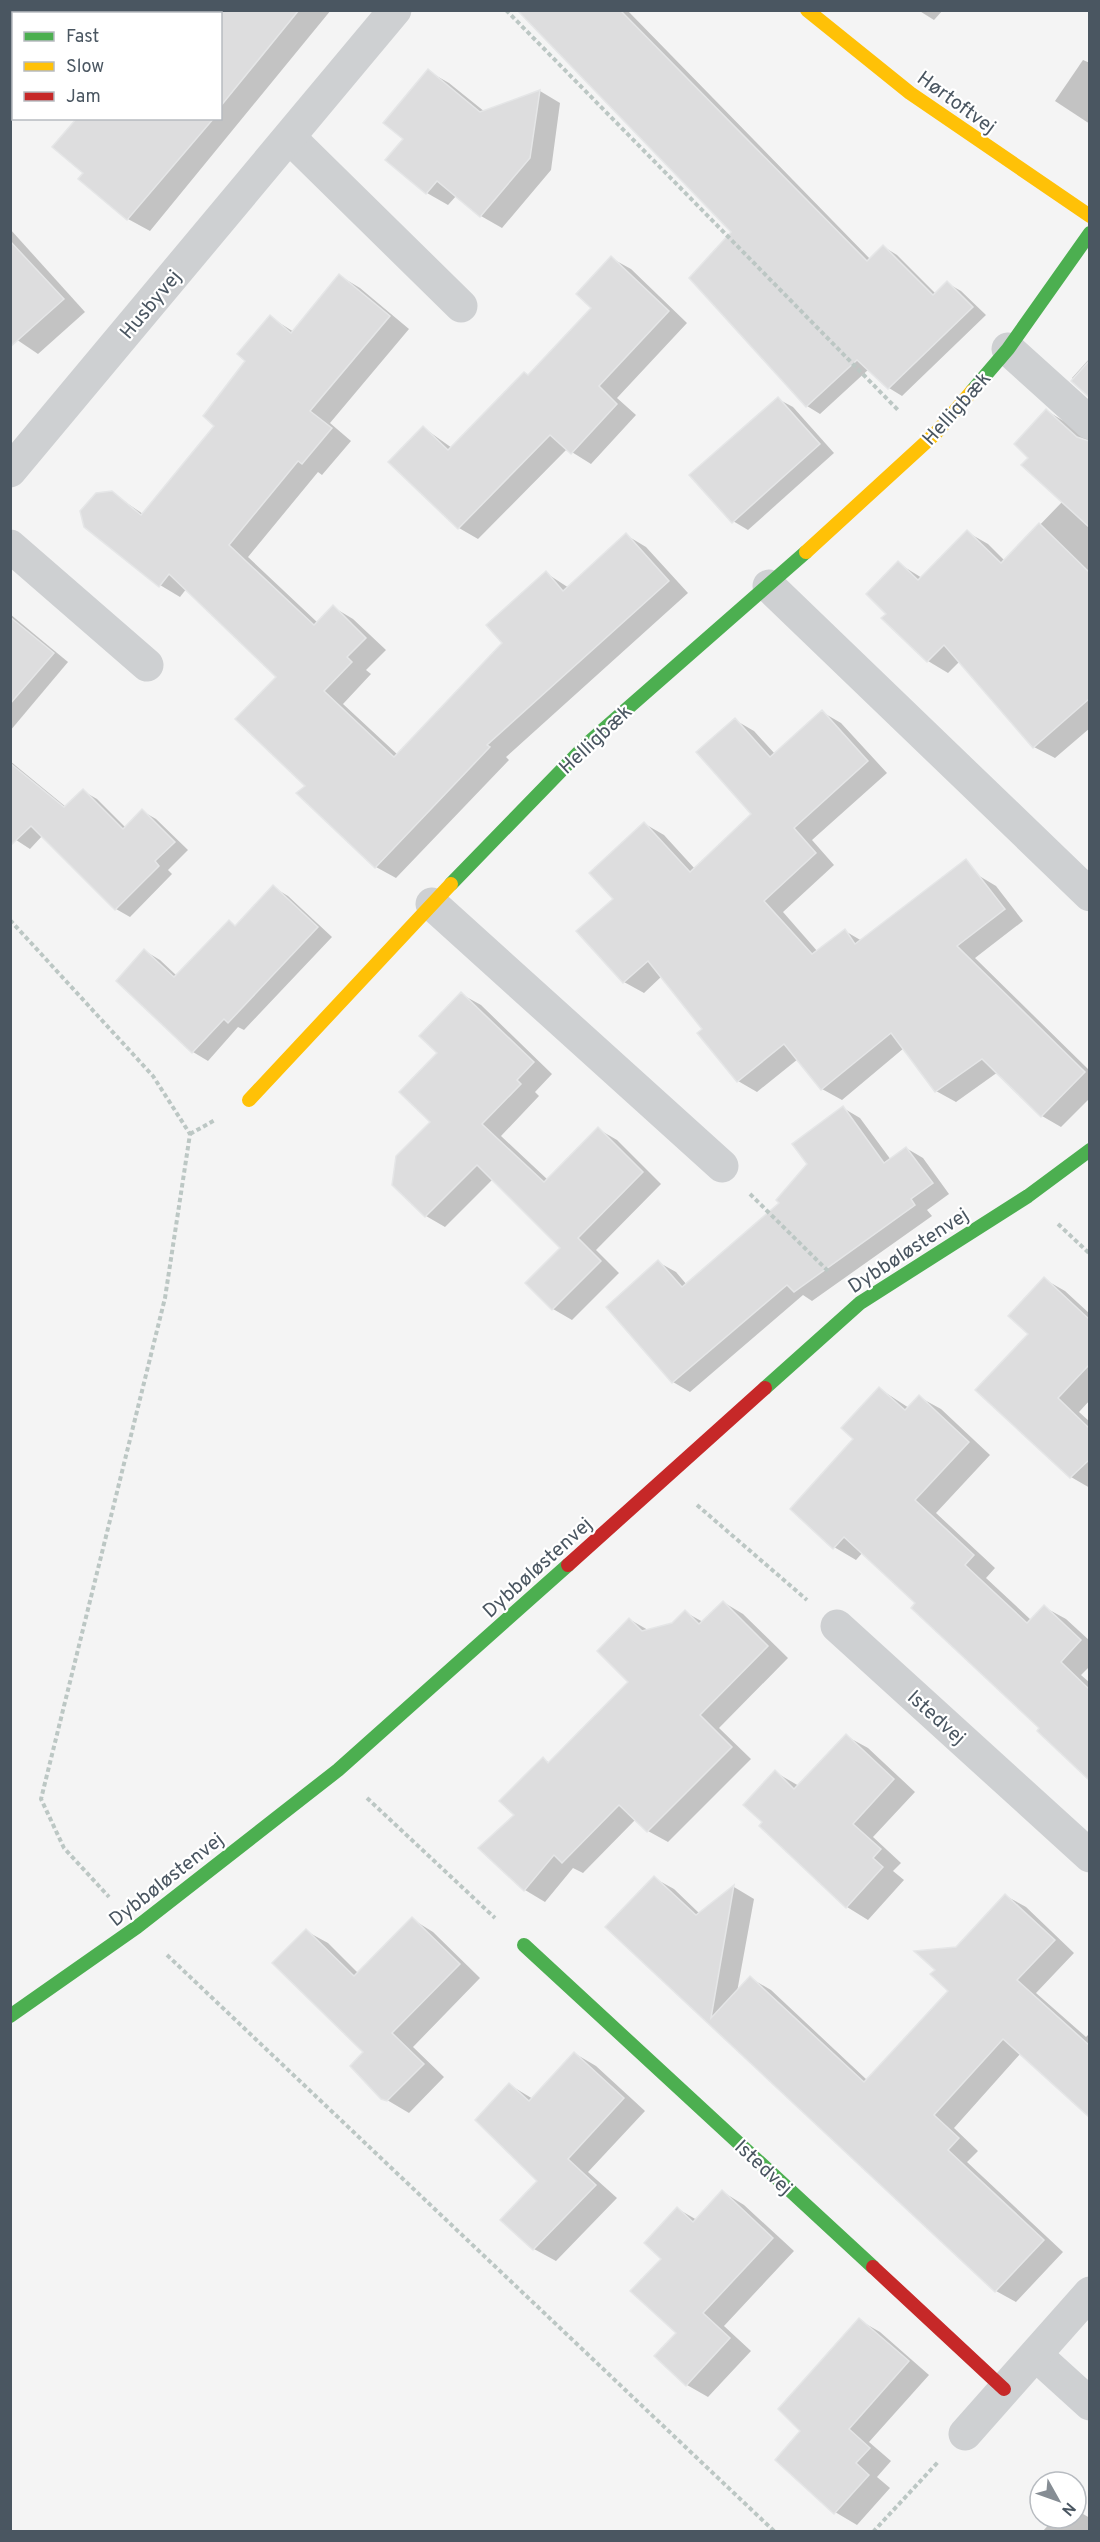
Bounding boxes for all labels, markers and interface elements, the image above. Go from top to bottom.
legend [12,12,222,120]
text: Fast [66,26,99,49]
text: Slow [66,56,104,79]
street label: Hørtoftvej [911,66,1000,141]
text: Jam [66,86,101,109]
street label: Husbyvej [115,265,188,345]
street label: Helligbæk [917,367,998,452]
street label: Helligbæk [554,700,638,781]
street label: Dybbøløstenvej [844,1203,974,1300]
street label: Dybbøløstenvej [478,1512,599,1625]
street label: Istedvej [901,1685,970,1752]
street label: Dybbøløstenvej [105,1828,230,1934]
street label: Istedvej [728,2135,797,2202]
north arrow [1028,2470,1088,2530]
text: N [1057,2498,1079,2519]

